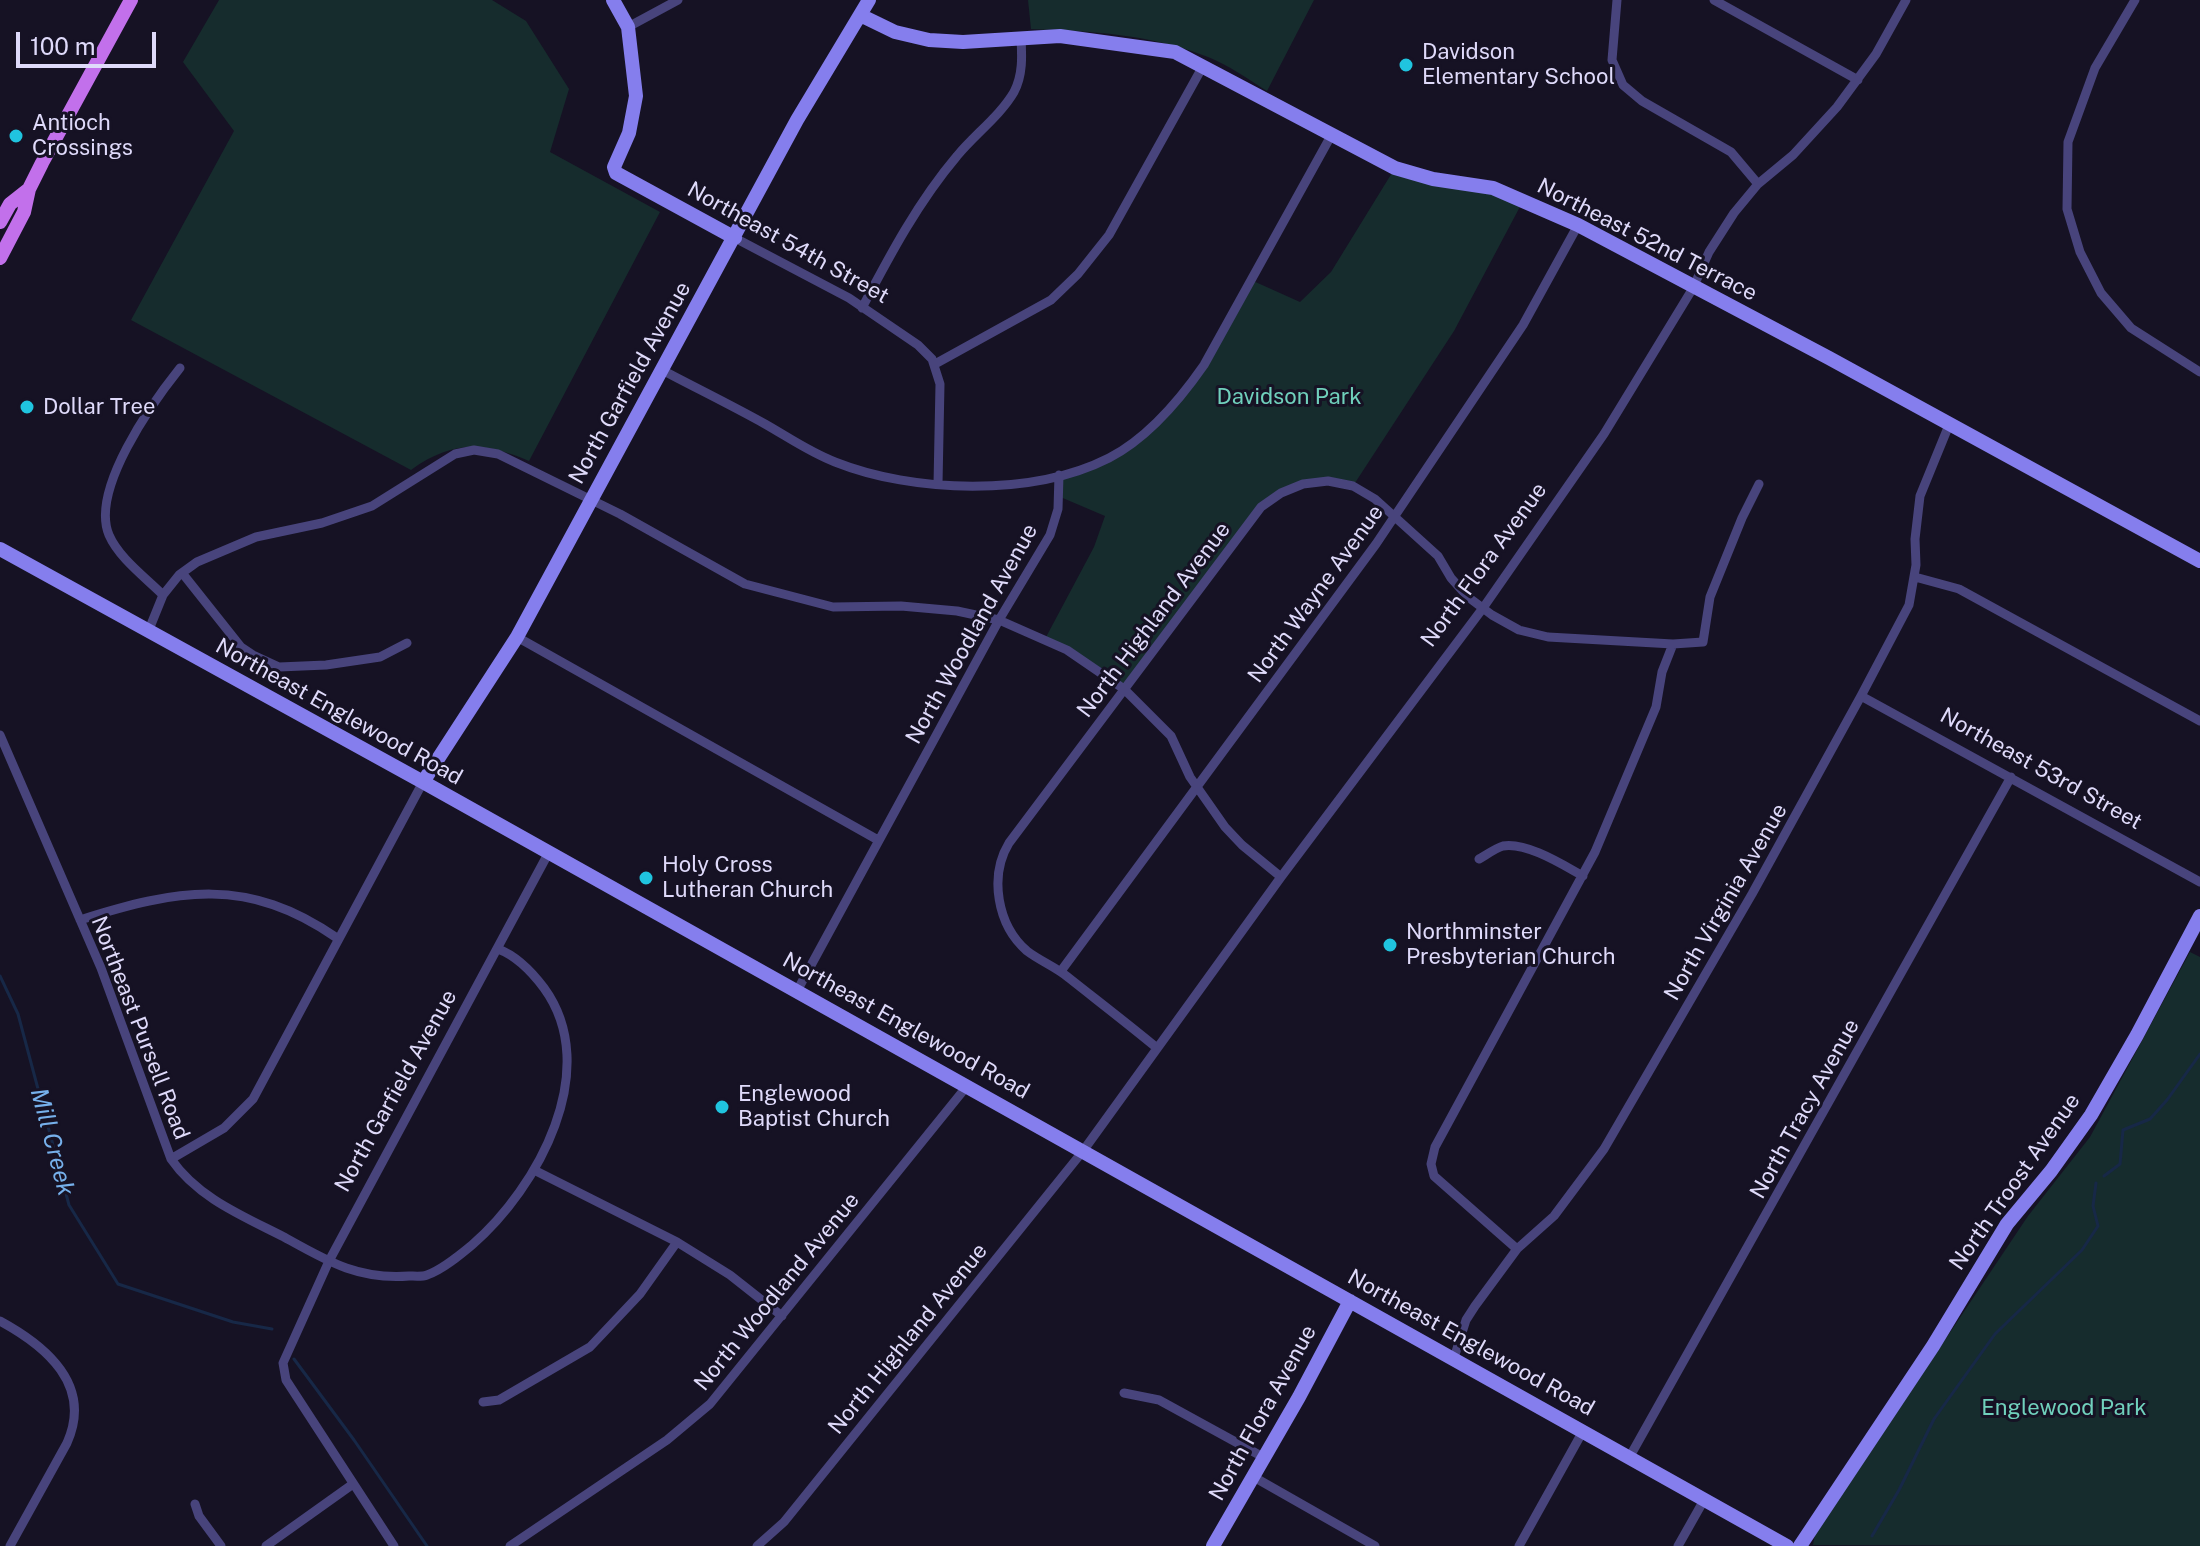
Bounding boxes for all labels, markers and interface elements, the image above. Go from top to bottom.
scale bar [20,16,160,66]
text: 100 m [30,32,96,60]
place label: Davidson Elementary School [1422,39,1615,90]
marker: Davidson Elementary School [1397,56,1415,74]
place label: Antioch Crossings [32,110,133,162]
marker: Antioch Crossings [7,127,25,145]
street label: Northeast 52nd Terrace [1533,173,1761,307]
street label: Northeast 54th Street [683,177,893,309]
street label: North Garfield Avenue [563,277,697,489]
park label: Davidson Park [1216,384,1362,410]
place label: Dollar Tree [43,394,155,420]
marker: Dollar Tree [18,398,36,416]
street label: North Flora Avenue [1416,478,1552,652]
street label: North Wayne Avenue [1243,500,1389,688]
street label: North Highland Avenue [1072,517,1236,723]
street label: North Woodland Avenue [901,519,1043,749]
street label: Northeast Englewood Road [211,633,467,791]
street label: Northeast 53rd Street [1935,703,2147,835]
street label: North Virginia Avenue [1659,799,1793,1005]
place label: Holy Cross Lutheran Church [662,852,833,904]
marker: Holy Cross Lutheran Church [637,869,655,887]
street label: Northeast Pursell Road [85,913,195,1143]
place label: Northminster Presbyterian Church [1406,919,1615,970]
marker: Northminster Presbyterian Church [1381,936,1399,954]
street label: Northeast Englewood Road [778,947,1034,1105]
street label: North Garfield Avenue [329,985,463,1197]
street label: North Tracy Avenue [1745,1015,1865,1203]
place label: Englewood Baptist Church [738,1081,890,1132]
water label: Mill Creek [24,1085,80,1199]
street label: North Troost Avenue [1944,1089,2086,1275]
marker: Englewood Baptist Church [713,1098,731,1116]
street label: North Woodland Avenue [689,1188,865,1396]
street label: North Highland Avenue [823,1238,993,1440]
street label: Northeast Englewood Road [1343,1264,1599,1422]
street label: North Flora Avenue [1204,1321,1322,1505]
park label: Englewood Park [1981,1395,2147,1421]

